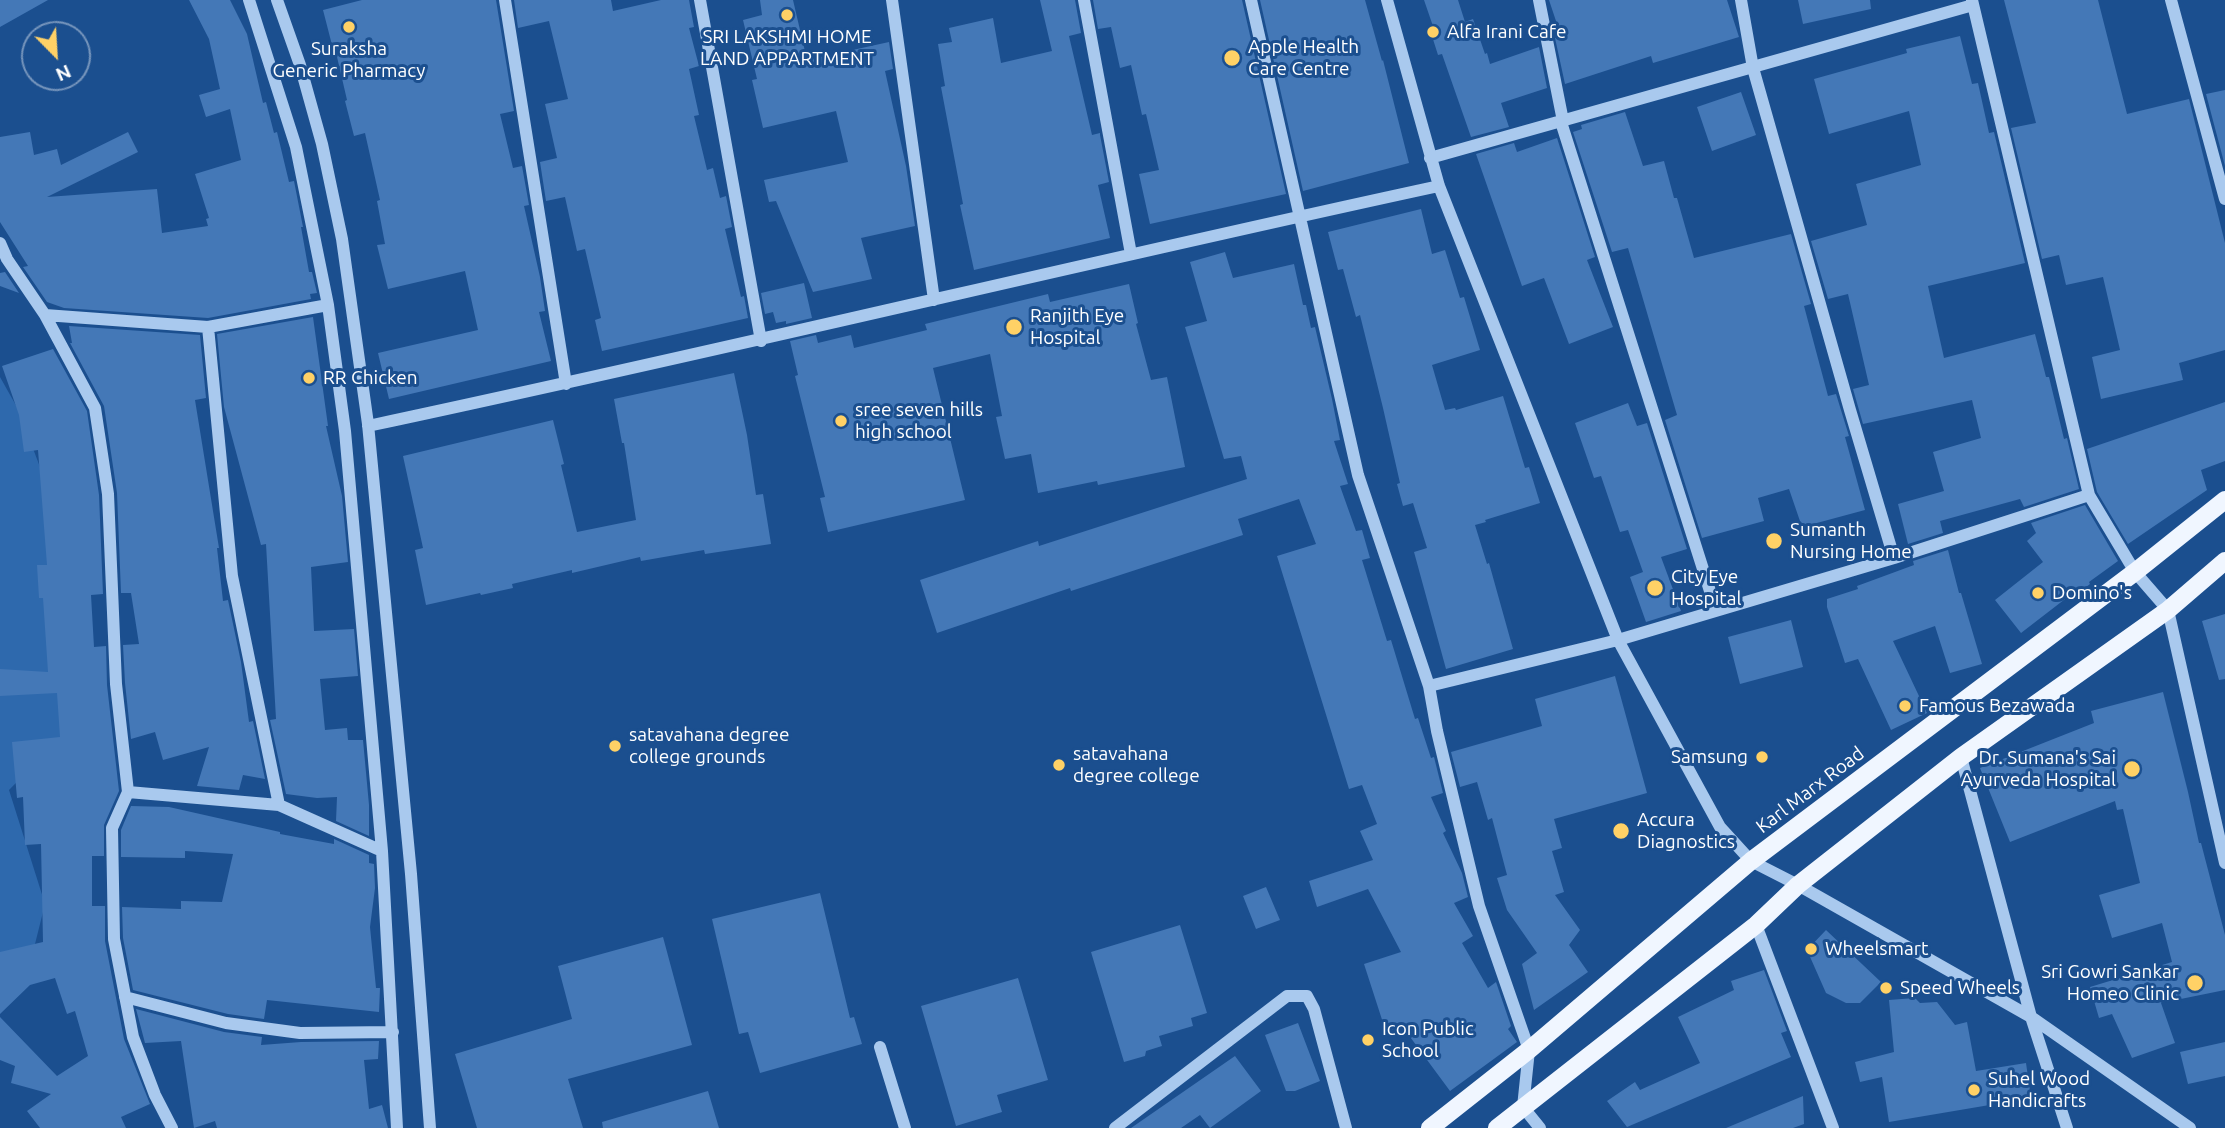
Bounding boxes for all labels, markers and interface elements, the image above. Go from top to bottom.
marker: SRI LAKSHMI HOME LAND APPARTMENT [779,7,795,23]
marker: Suraksha Generic Pharmacy [341,19,357,35]
north arrow [21,21,91,91]
place label: Alfa Irani Cafe [1447,21,1566,43]
marker: Alfa Irani Cafe [1425,24,1441,40]
place label: SRI LAKSHMI HOME LAND APPARTMENT [700,26,874,70]
place label: Apple Health Care Centre [1248,36,1359,80]
place label: Suraksha Generic Pharmacy [273,38,425,82]
marker: Apple Health Care Centre [1222,48,1242,68]
text: N [53,60,75,86]
place label: Ranjith Eye Hospital [1030,305,1124,349]
marker: Ranjith Eye Hospital [1004,317,1024,337]
place label: RR Chicken [323,367,418,389]
marker: RR Chicken [301,370,317,386]
place label: sree seven hills high school [855,399,983,443]
marker: sree seven hills high school [833,413,849,429]
place label: Sumanth Nursing Home [1790,519,1912,563]
marker: Sumanth Nursing Home [1764,531,1784,551]
place label: City Eye Hospital [1671,566,1742,610]
marker: City Eye Hospital [1645,578,1665,598]
place label: Domino's [2052,582,2132,604]
marker: Domino's [2030,585,2046,601]
place label: Famous Bezawada [1919,695,2075,717]
marker: Famous Bezawada [1897,698,1913,714]
place label: satavahana degree college grounds [629,724,789,768]
marker: satavahana degree college grounds [607,738,623,754]
street label: Karl Marx Road [1751,742,1869,838]
place label: satavahana degree college [1073,743,1200,787]
place label: Samsung [1671,746,1748,768]
place label: Dr. Sumana's Sai Ayurveda Hospital [1961,747,2116,791]
marker: Samsung [1754,749,1770,765]
marker: satavahana degree college [1051,757,1067,773]
marker: Dr. Sumana's Sai Ayurveda Hospital [2122,759,2142,779]
place label: Accura Diagnostics [1637,809,1735,853]
marker: Accura Diagnostics [1611,821,1631,841]
place label: Wheelsmart [1825,938,1928,960]
marker: Wheelsmart [1803,941,1819,957]
place label: Sri Gowri Sankar Homeo Clinic [2041,961,2179,1005]
marker: Sri Gowri Sankar Homeo Clinic [2185,973,2205,993]
place label: Speed Wheels [1900,977,2020,999]
marker: Speed Wheels [1878,980,1894,996]
place label: Icon Public School [1382,1018,1474,1062]
marker: Icon Public School [1360,1032,1376,1048]
place label: Suhel Wood Handicrafts [1988,1068,2090,1112]
marker: Suhel Wood Handicrafts [1966,1082,1982,1098]

